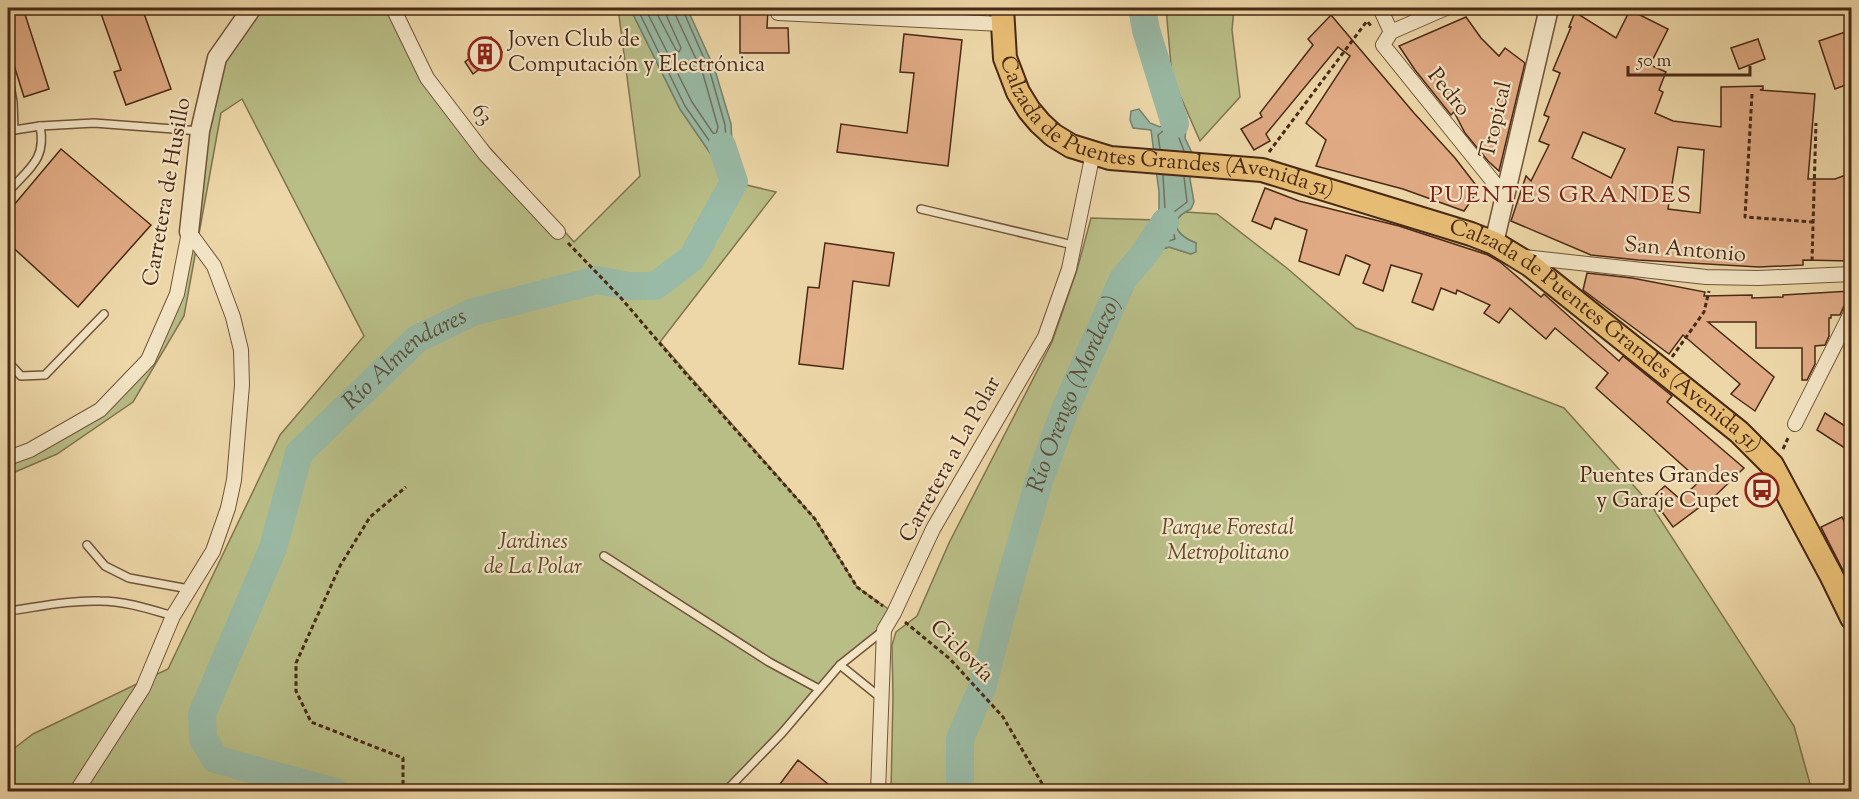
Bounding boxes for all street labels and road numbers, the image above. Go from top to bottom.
street label: Calzada de Puentes Grandes (Avenida 51) [990,51,1338,207]
street label: Pedro [1419,62,1477,124]
street label: Tropical [1473,78,1521,162]
street label: Carretera de Husillo [136,95,200,289]
street label: 63 [462,97,500,133]
street label: Calzada de Puentes Grandes (Avenida 51) [1445,212,1768,461]
street label: San Antonio [1623,230,1747,272]
street label: Carretera a La Polar [892,371,1010,549]
street label: Ciclovía [922,613,1000,691]

